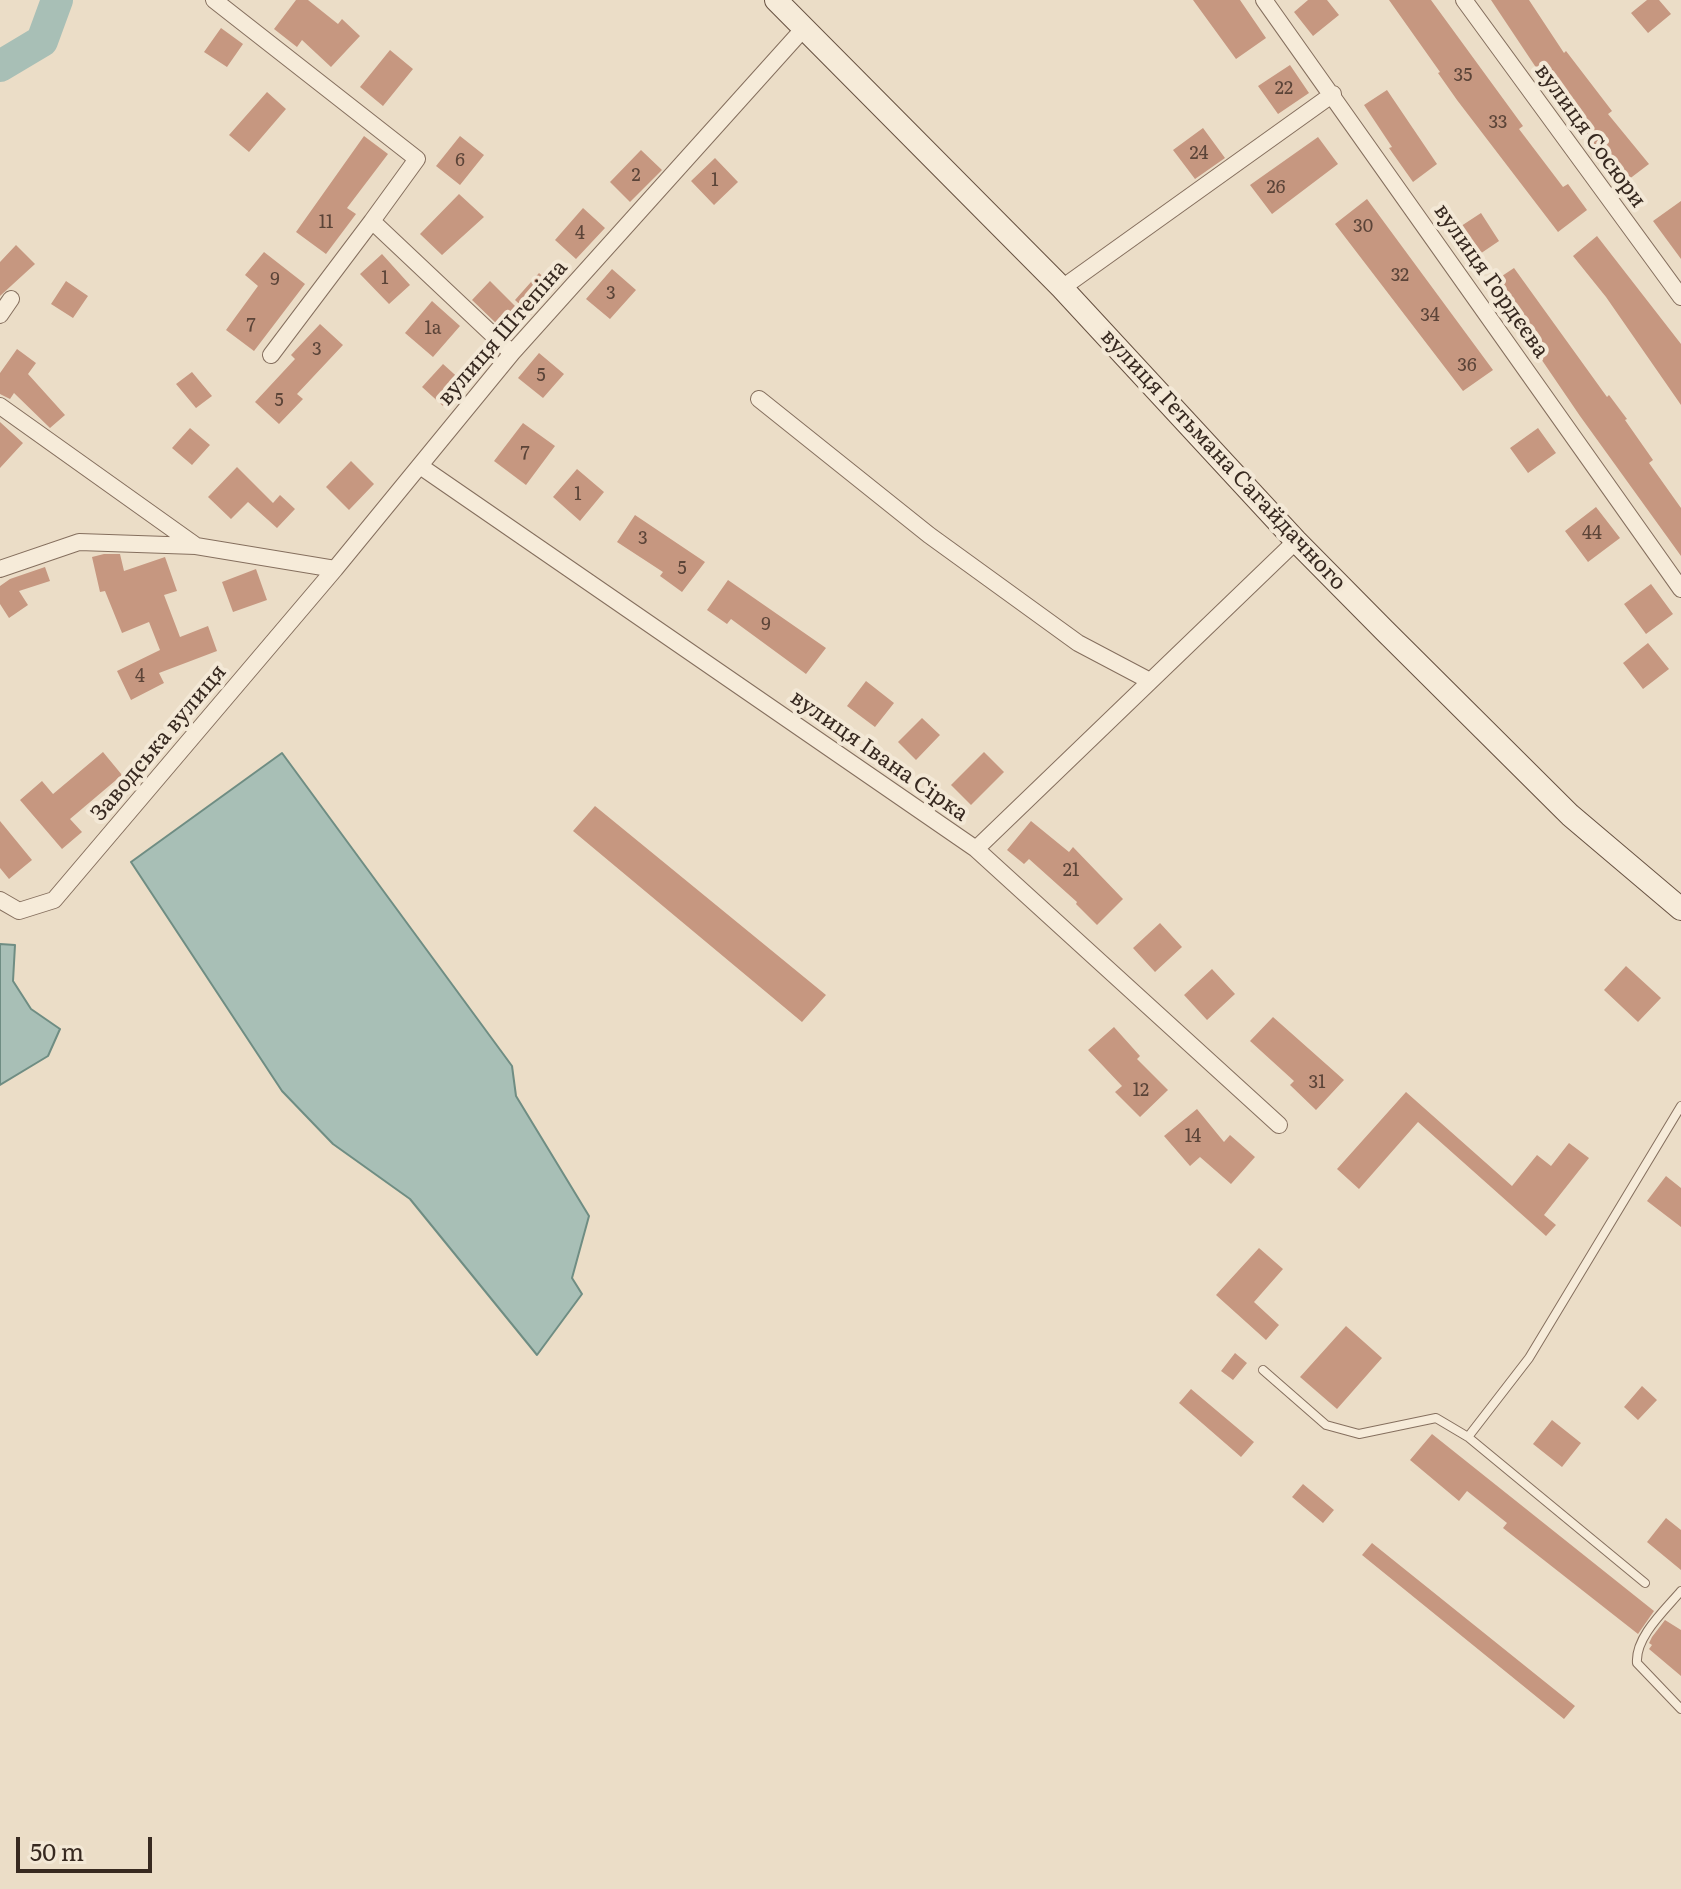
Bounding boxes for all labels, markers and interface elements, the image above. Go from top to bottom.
street label: вулиця Сосюри [1529,59,1651,213]
house number: 35 [1454,65,1472,87]
house number: 22 [1275,78,1293,100]
house number: 33 [1489,112,1507,134]
house number: 24 [1189,143,1209,165]
house number: 6 [455,150,465,172]
house number: 2 [631,165,641,187]
house number: 1 [711,170,719,192]
house number: 26 [1267,177,1285,199]
street label: вулиця Гордєєва [1428,199,1554,363]
house number: 11 [319,212,333,234]
house number: 30 [1353,216,1373,238]
house number: 4 [575,223,585,245]
street label: вулиця Штепіна [433,255,573,411]
house number: 32 [1391,265,1409,287]
house number: 1 [381,268,389,290]
house number: 9 [270,269,280,291]
house number: 3 [606,283,616,305]
house number: 34 [1420,305,1440,327]
house number: 7 [246,315,256,337]
house number: 1а [424,318,442,340]
street label: вулиця Гетьмана Сагайдачного [1095,324,1351,596]
house number: 3 [312,339,322,361]
house number: 36 [1457,355,1477,377]
house number: 5 [536,365,546,387]
house number: 5 [274,390,284,412]
house number: 7 [520,443,530,465]
house number: 1 [574,484,582,506]
house number: 44 [1582,523,1602,545]
house number: 3 [638,528,648,550]
house number: 5 [677,558,687,580]
house number: 9 [761,614,771,636]
street label: Заводська вулиця [86,659,232,827]
house number: 4 [135,666,145,688]
street label: вулиця Івана Сірка [785,685,973,827]
house number: 21 [1063,860,1079,882]
house number: 31 [1308,1072,1326,1094]
house number: 12 [1133,1080,1149,1102]
house number: 14 [1185,1126,1201,1148]
scale bar [20,1821,156,1871]
text: 50 m [30,1833,84,1868]

